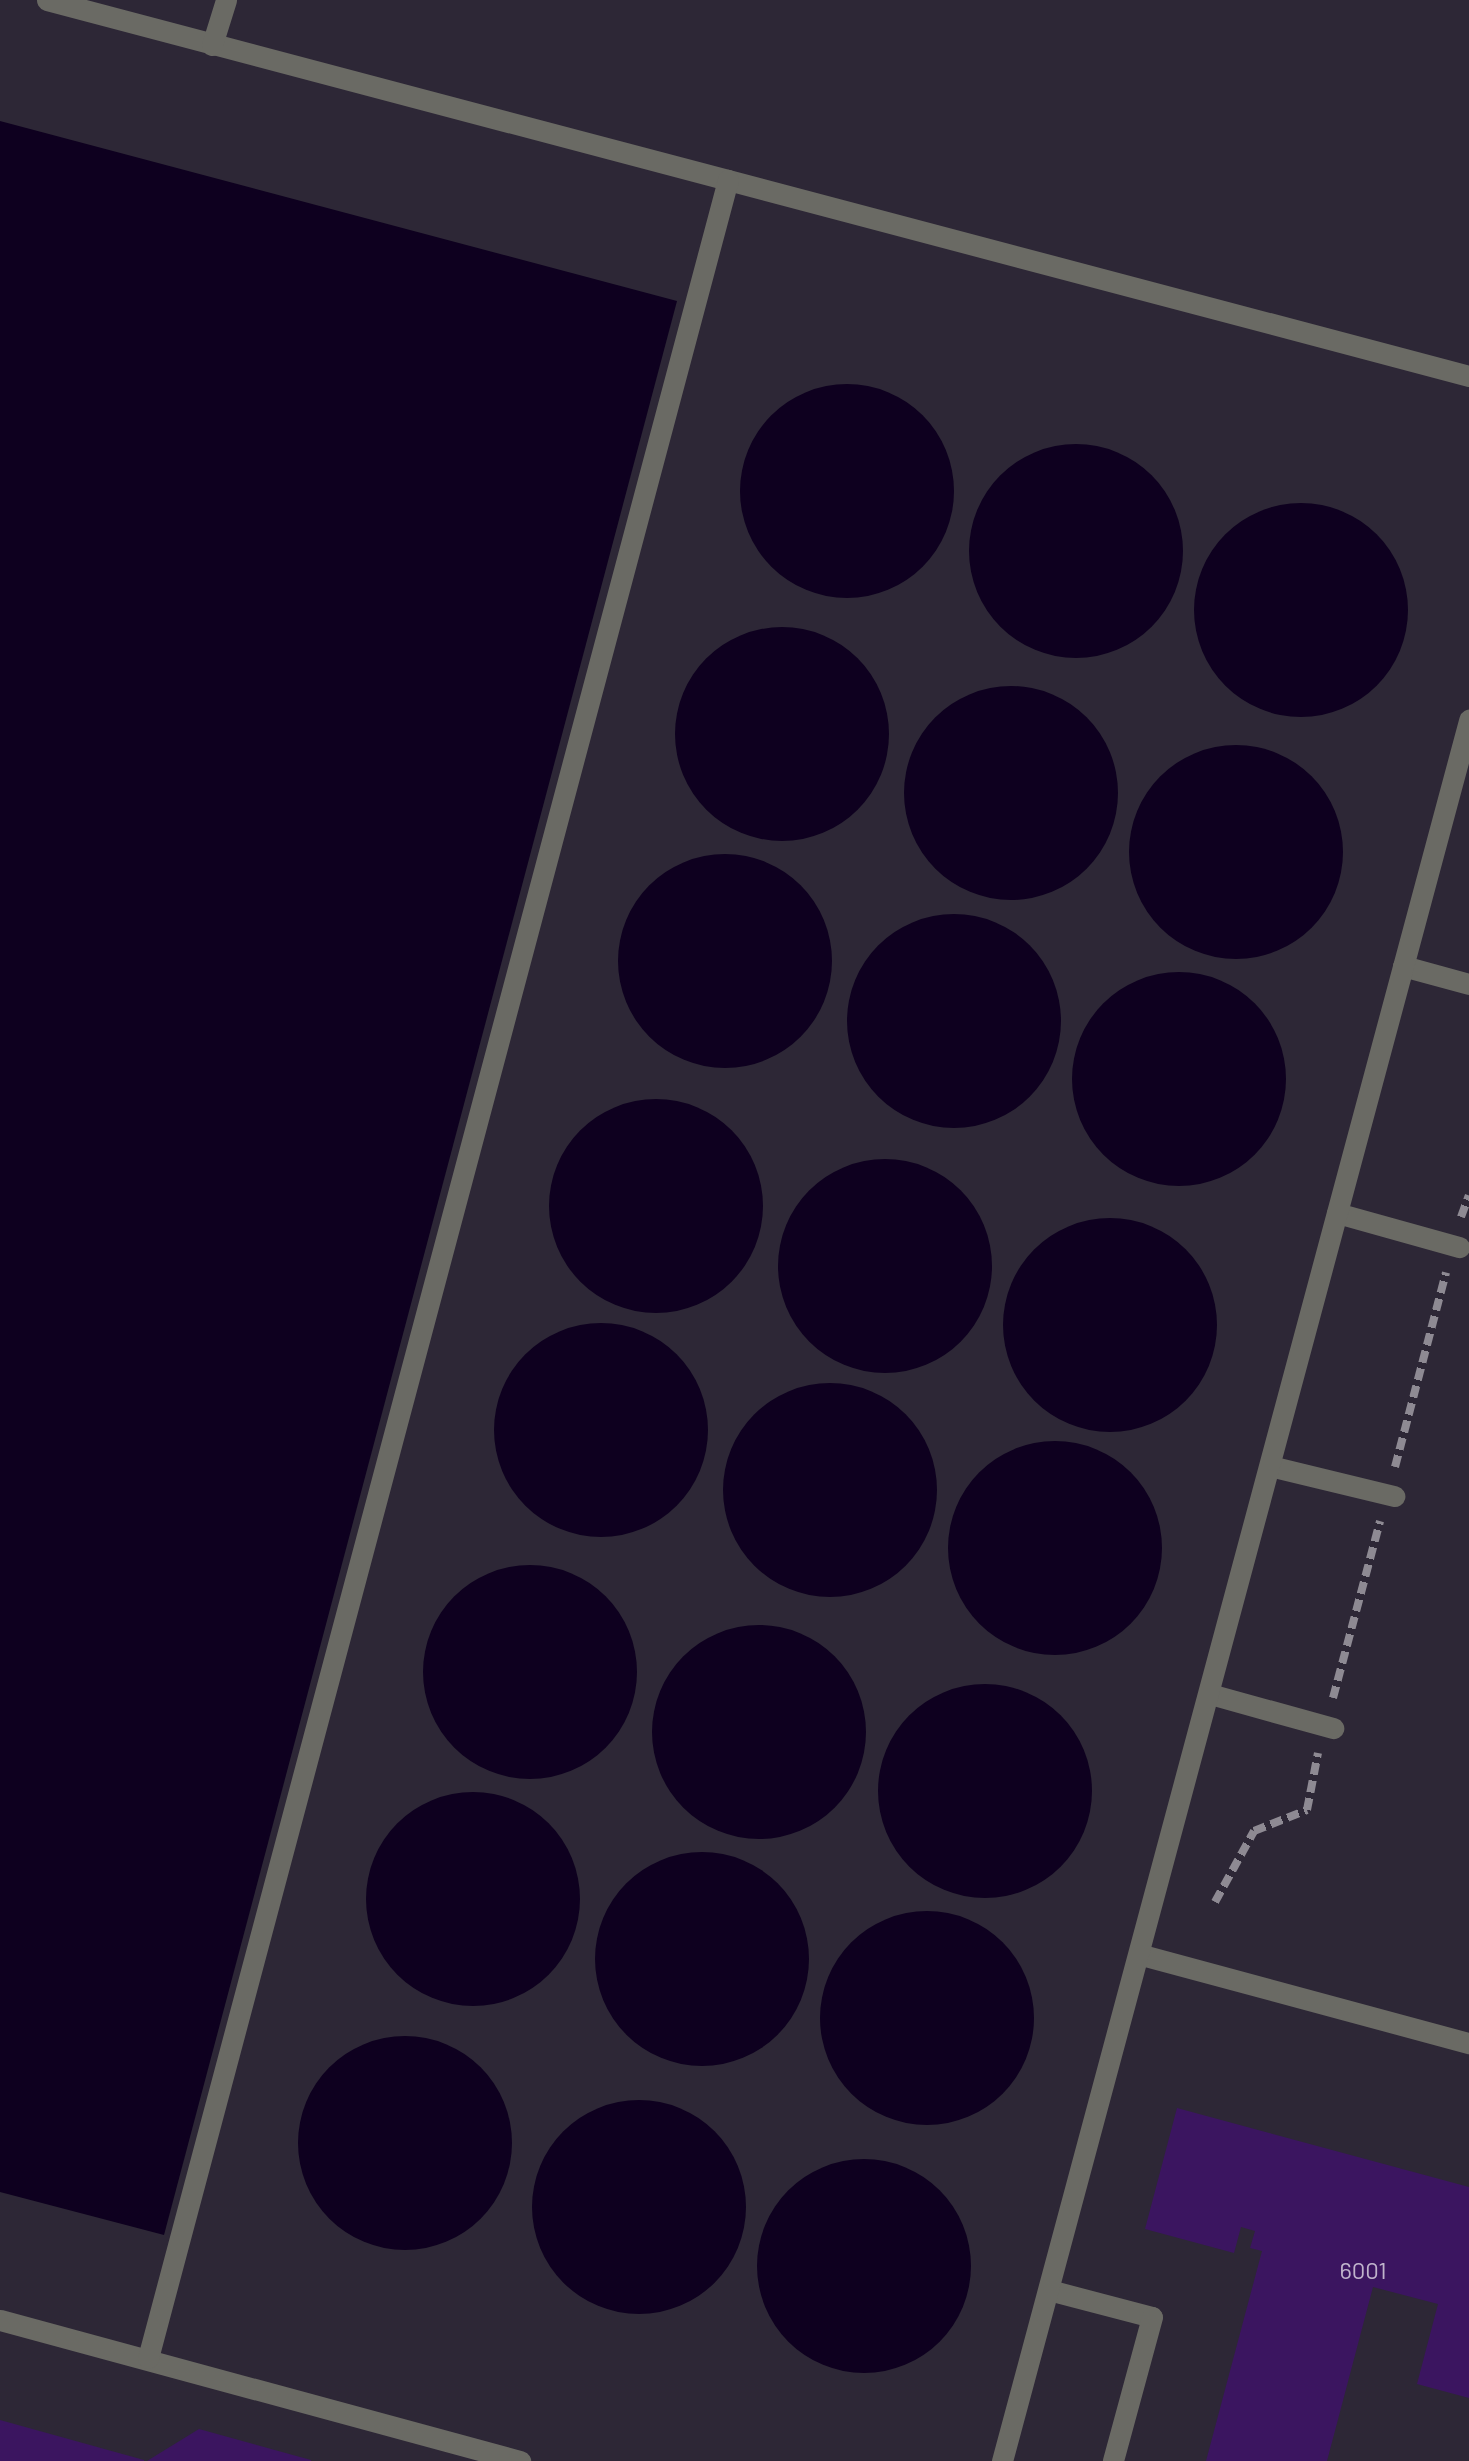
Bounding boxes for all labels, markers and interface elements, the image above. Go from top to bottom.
house number: 6001 [1339,2256,1387,2284]

